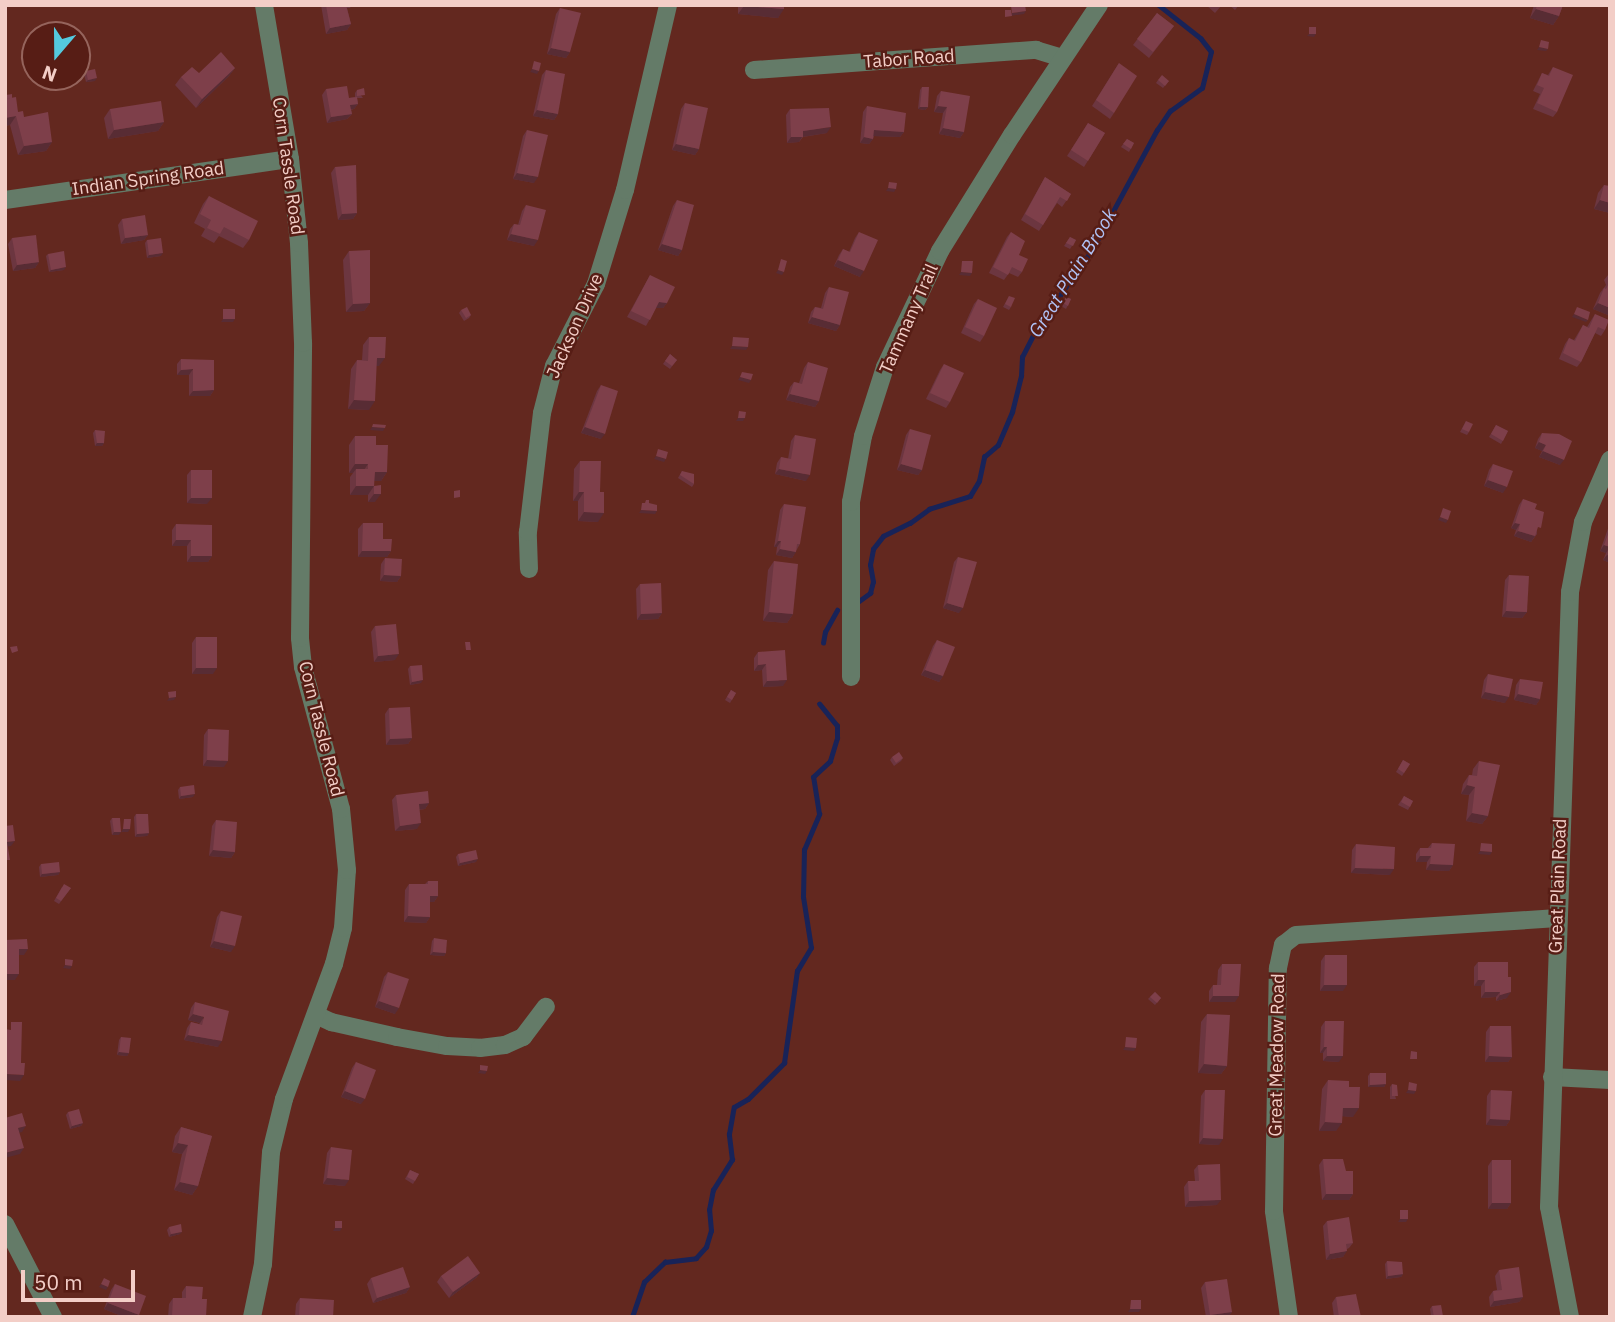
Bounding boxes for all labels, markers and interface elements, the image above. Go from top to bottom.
north arrow [21,21,91,91]
street label: Tabor Road [863,45,955,73]
text: N [39,60,60,87]
street label: Corn Tassle Road [268,96,308,236]
street label: Indian Spring Road [70,158,226,200]
water label: Great Plain Brook [1024,204,1122,342]
street label: Tammany Trail [875,261,943,377]
street label: Jackson Drive [542,270,608,382]
street label: Corn Tassle Road [294,659,348,799]
street label: Great Plain Road [1545,818,1571,954]
street label: Great Meadow Road [1265,973,1289,1137]
scale bar [24,1256,138,1300]
text: 50 m [34,1268,83,1296]

